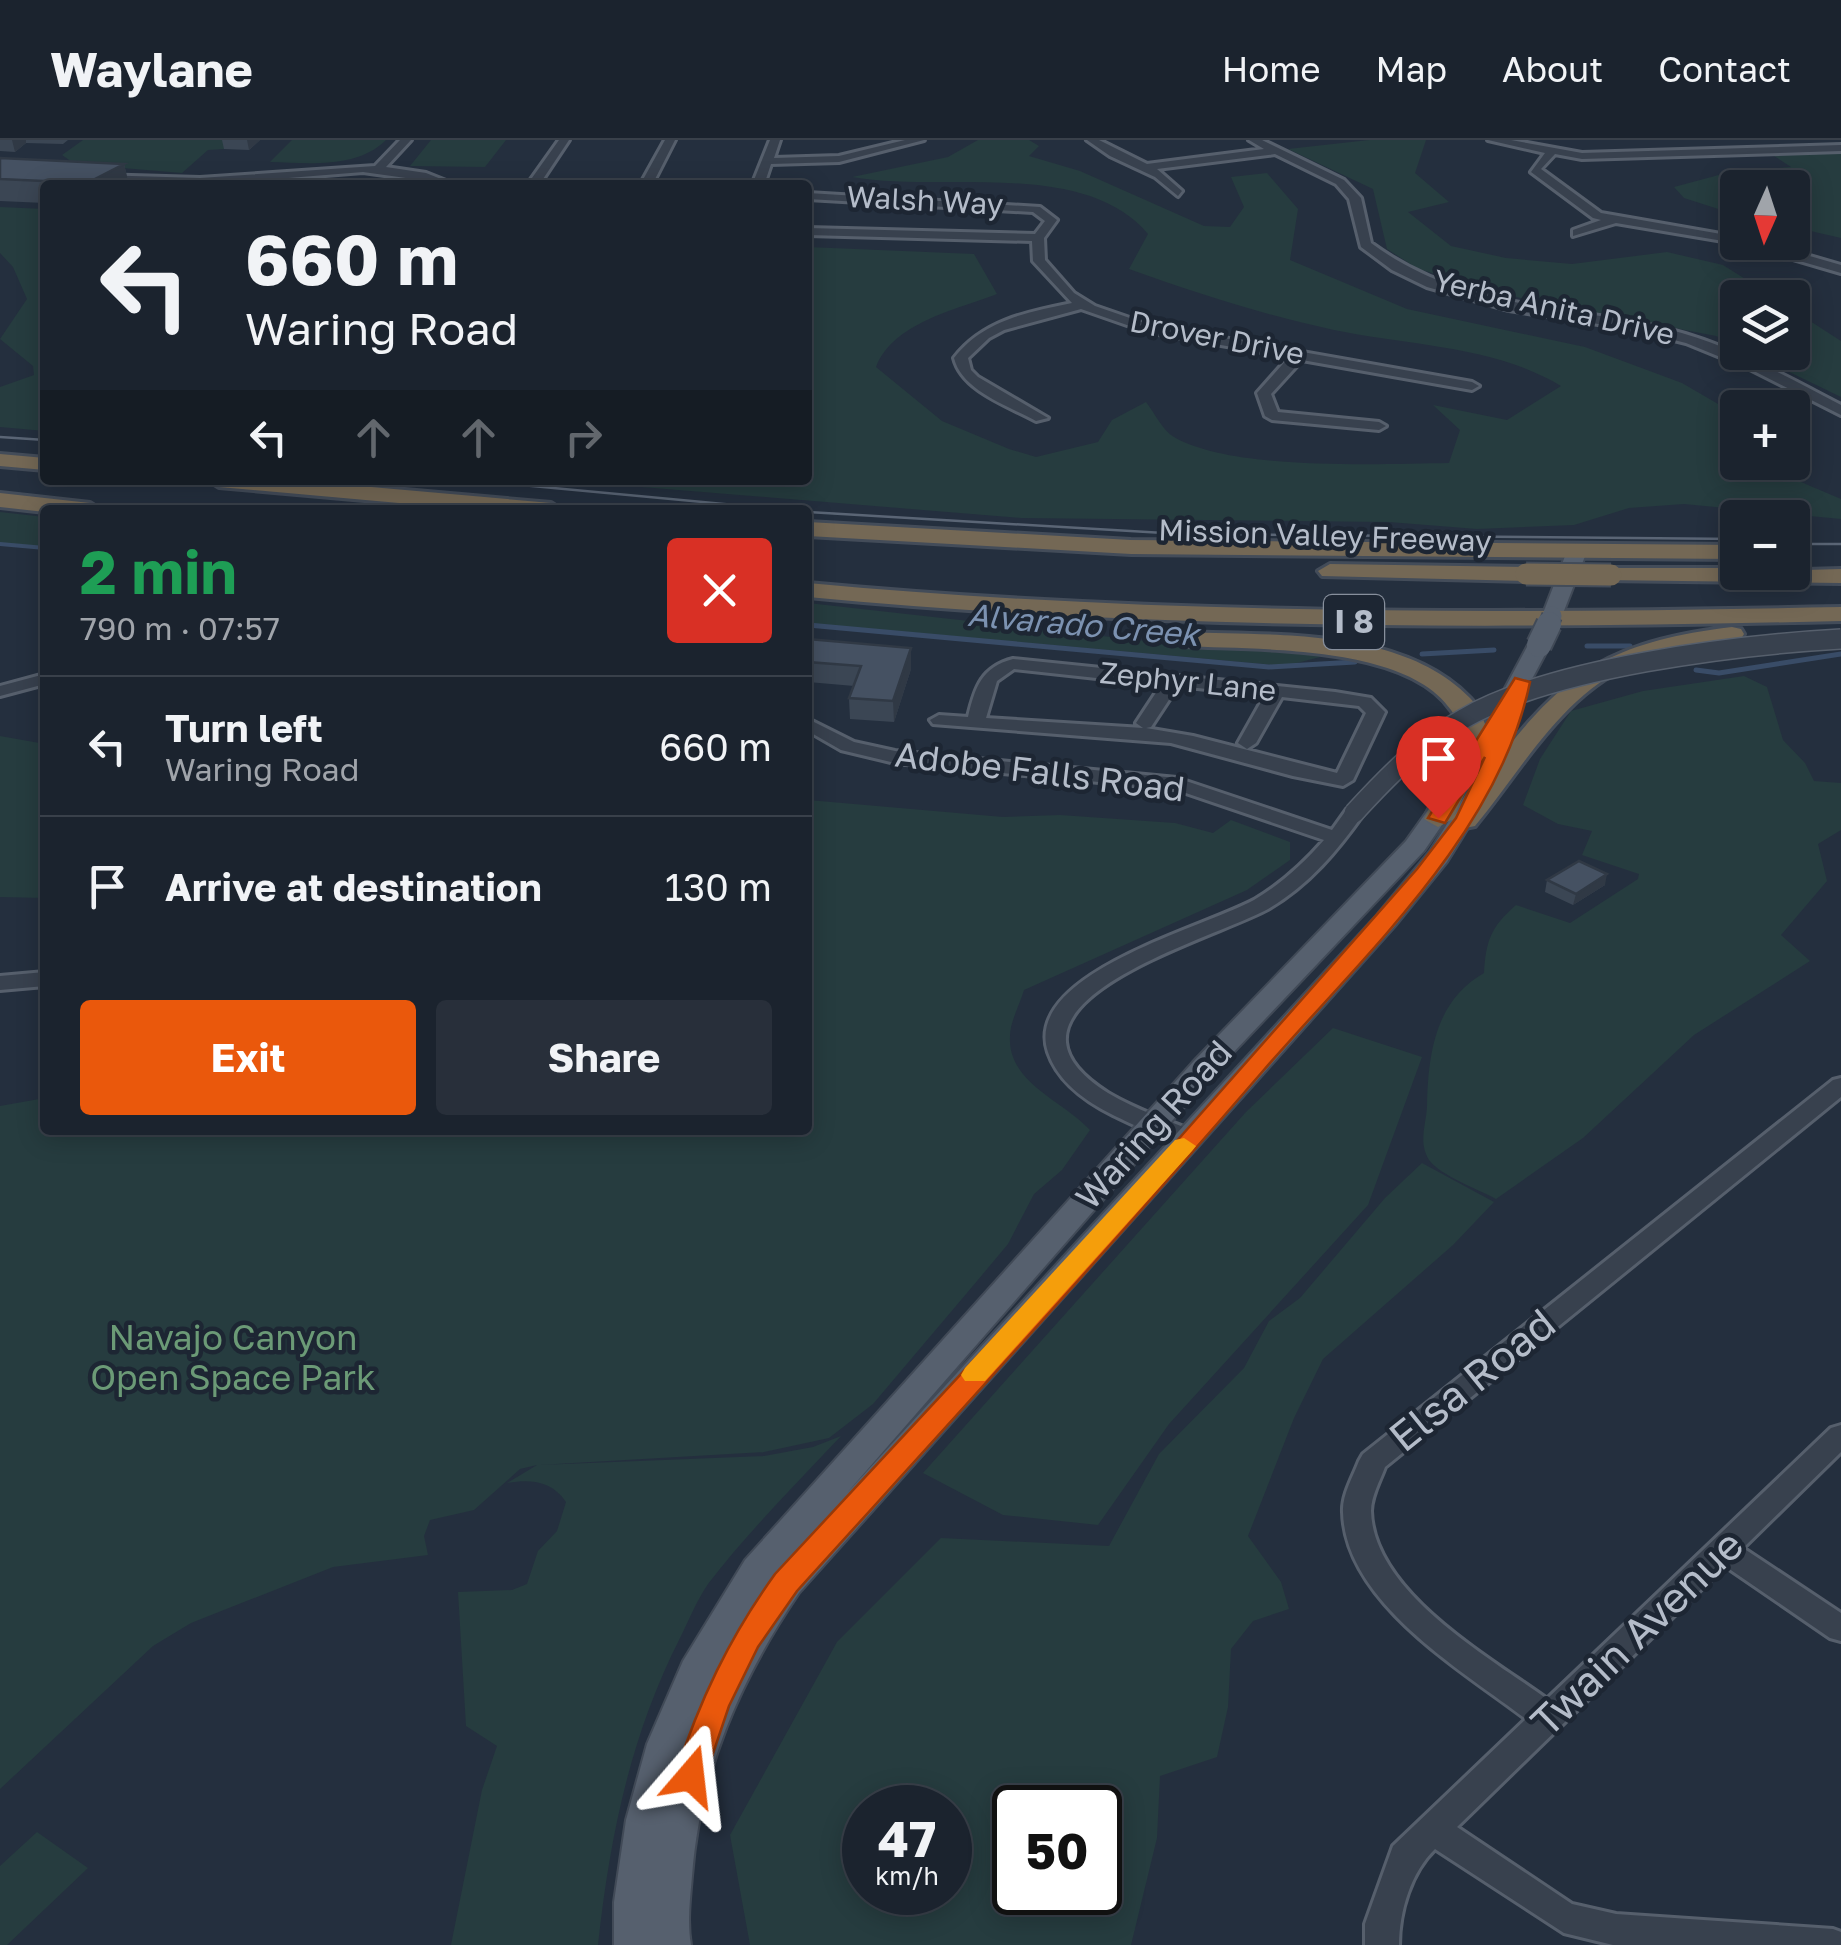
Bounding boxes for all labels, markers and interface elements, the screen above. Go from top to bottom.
text: Waylane [50,40,253,98]
text: Home [1222,48,1321,90]
text: Map [1376,48,1447,90]
text: About [1502,48,1603,90]
text: Contact [1658,48,1791,90]
north arrow [1720,170,1810,260]
map controls [1720,170,1810,590]
street label: Walsh Way [846,178,1004,222]
text: 660 m [245,216,458,300]
icon: left [80,220,210,350]
street label: Yerba Anita Drive [1430,262,1678,352]
button: layers [1720,280,1810,370]
text: Waring Road [245,301,518,355]
street label: Drover Drive [1127,302,1307,372]
button: + [1720,390,1810,480]
icon: left [241,410,296,465]
icon: ahead [346,410,401,465]
icon: ahead [451,410,506,465]
icon: right [556,410,611,465]
button: − [1720,500,1810,590]
street label: Mission Valley Freeway [1158,511,1492,559]
text: 2 min [80,535,237,607]
button: close [667,538,772,643]
water label: Alvarado Creek [966,595,1203,653]
road number: I 8 [1324,595,1384,649]
text: 790 m · 07:57 [80,609,280,647]
street label: Zephyr Lane [1098,654,1278,708]
text: Turn left [165,705,323,750]
pin [1396,716,1481,819]
icon: left [80,719,135,774]
text: 660 m [659,724,772,769]
icon: arrive [1411,731,1466,786]
street label: Adobe Falls Road [893,732,1187,810]
text: Waring Road [165,750,359,788]
icon: arrive [80,859,135,914]
text: Arrive at destination [165,864,542,909]
text: 130 m [665,864,772,909]
button: Exit [80,1000,416,1115]
button: Share [436,1000,772,1115]
street label: Waring Road [1067,1031,1240,1217]
street label: Elsa Road [1379,1297,1564,1461]
park label: Navajo Canyon Open Space Park [90,1316,376,1398]
street label: Twain Avenue [1520,1519,1753,1746]
position arrow [639,1724,743,1828]
speed limit sign: 50 [992,1785,1122,1915]
text: 47 [878,1808,936,1868]
text: km/h [875,1860,939,1891]

